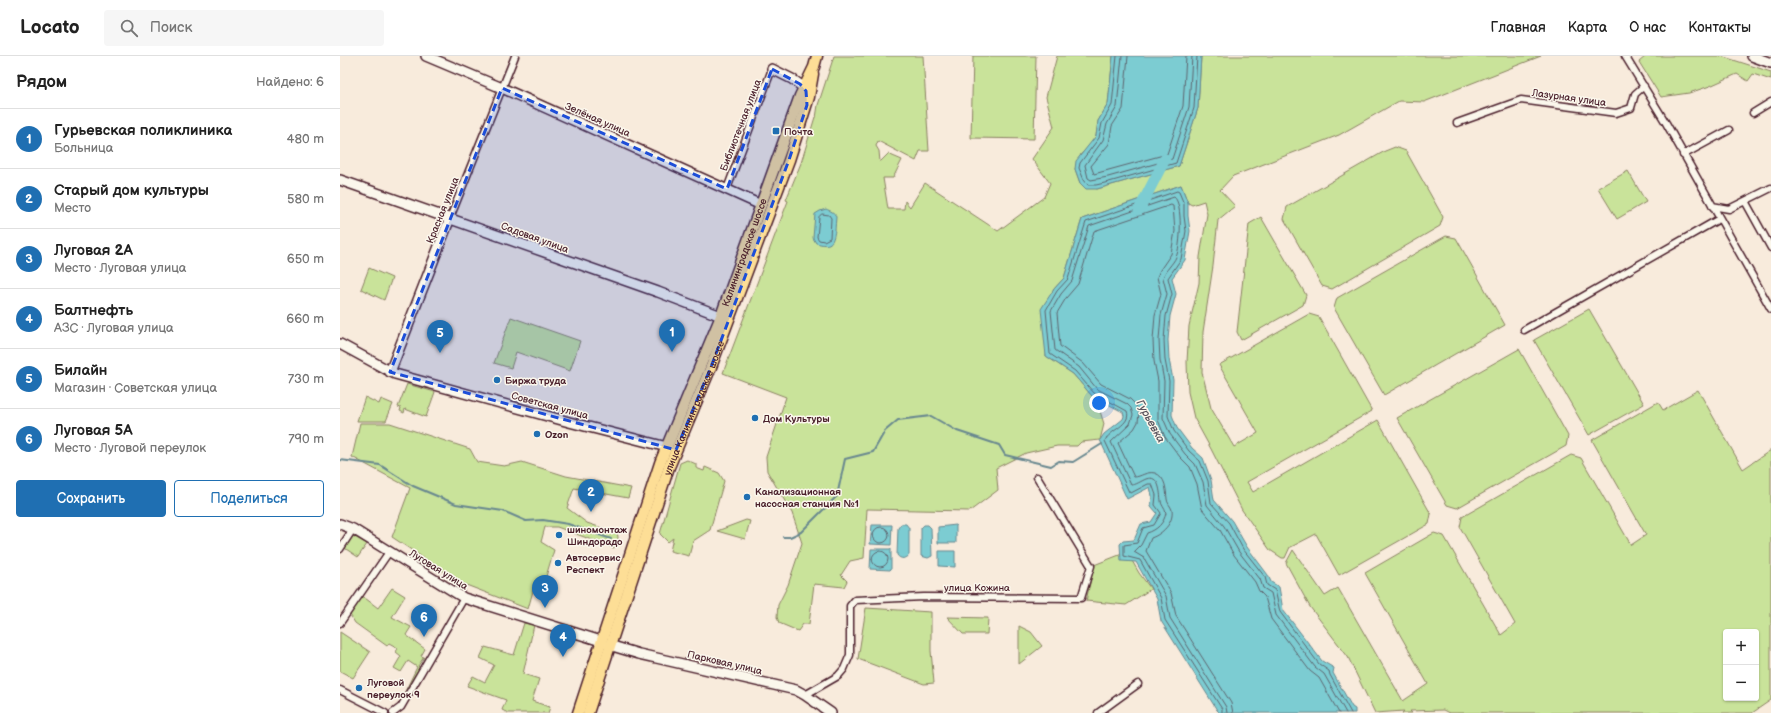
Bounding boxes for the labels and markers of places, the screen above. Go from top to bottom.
marker: Почта [771,126,781,136]
place label: Почта [784,126,813,138]
pin: 1 [659,319,685,352]
pin: 5 [427,320,453,353]
marker: Биржа труда [492,375,502,385]
place label: Биржа труда [505,375,566,387]
marker: Дом Культуры [750,413,760,423]
place label: Дом Культуры [763,413,830,425]
marker: Ozon [532,429,542,439]
place label: Ozon [545,429,569,441]
pin: 2 [578,479,604,512]
place label: Канализационная насосная станция №1 [755,486,859,510]
marker: Канализационная насосная станция №1 [742,492,752,502]
place label: шиномонтаж Шиндорадо [567,524,628,548]
marker: шиномонтаж Шиндорадо [554,530,564,540]
place label: Автосервис Респект [565,552,620,576]
marker: Автосервис Респект [553,558,563,568]
pin: 3 [532,575,558,608]
pin: 6 [411,604,437,637]
pin: 4 [550,624,576,657]
place label: Луговой переулок 9 [366,677,420,701]
marker: Луговой переулок 9 [354,683,364,693]

